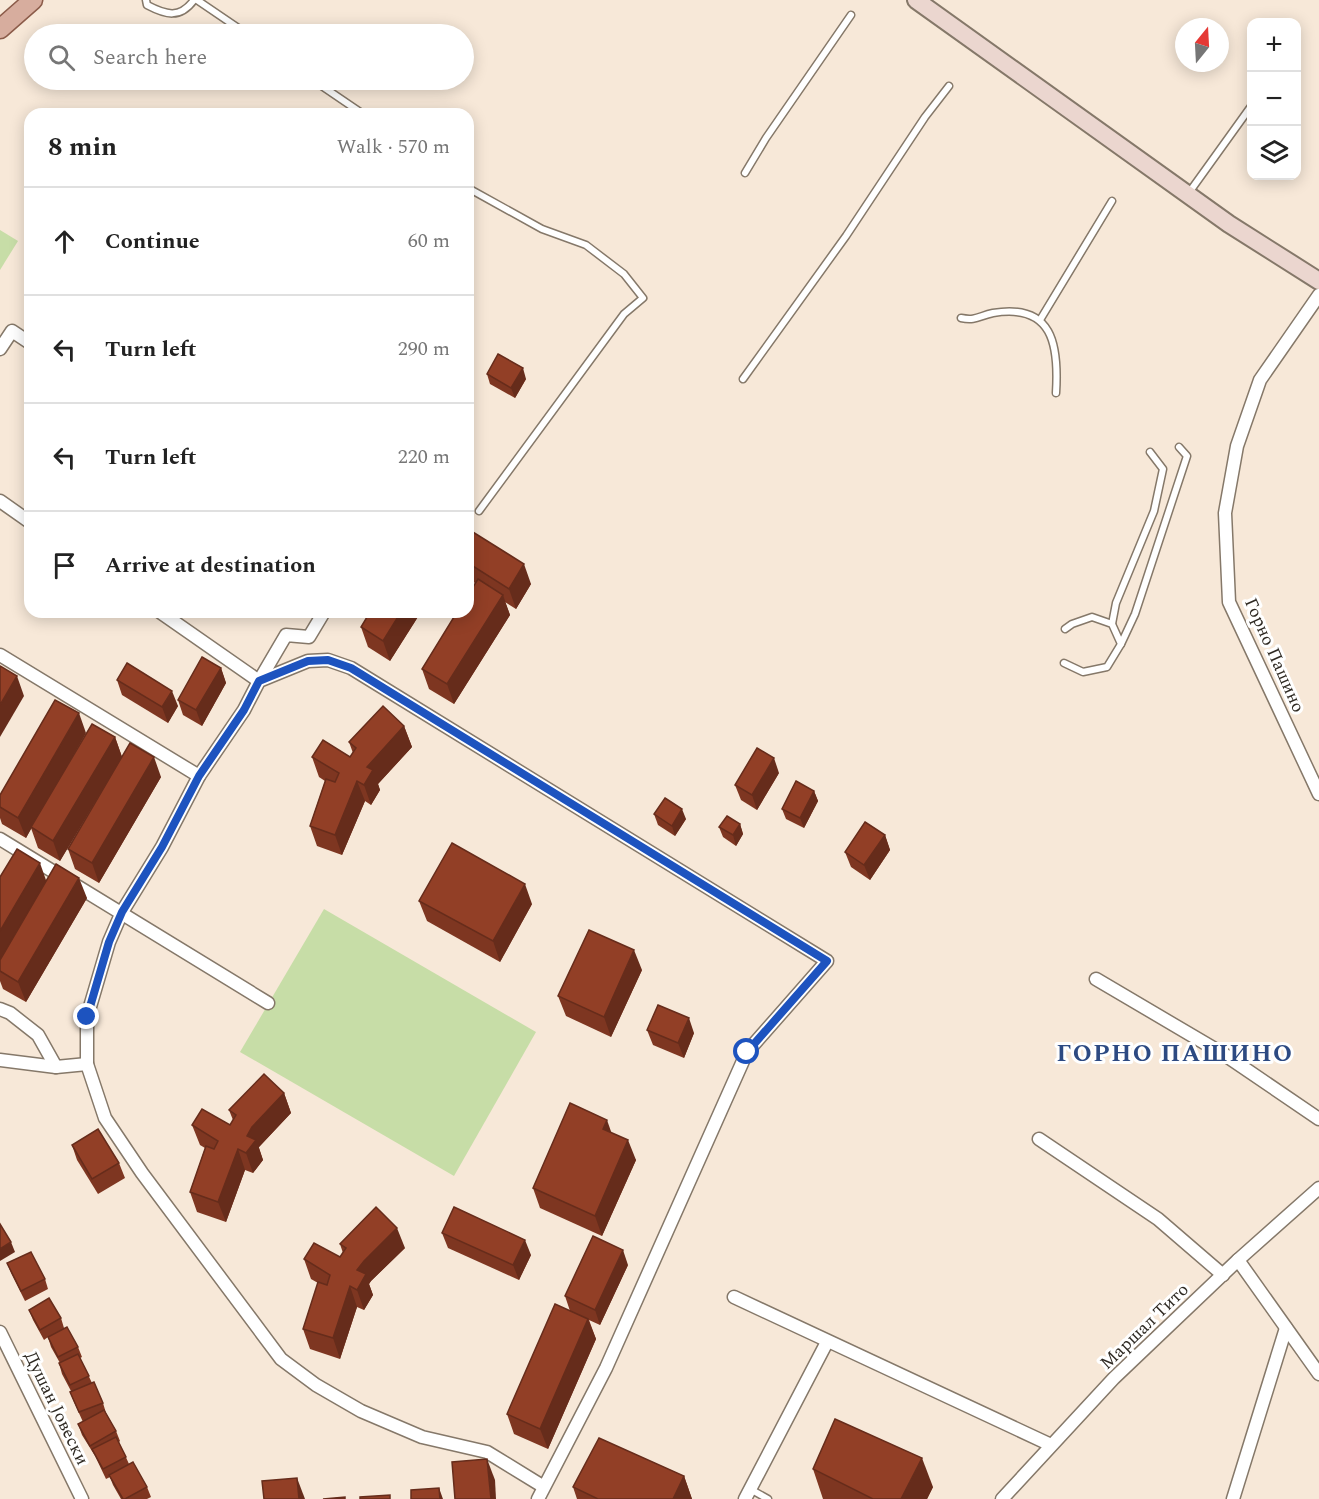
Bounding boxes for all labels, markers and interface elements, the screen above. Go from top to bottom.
north arrow [1175,18,1229,72]
map controls [1247,18,1301,180]
button: + [1247,18,1301,72]
search box [24,24,474,90]
icon: search [45,41,78,74]
text: Search here [93,41,207,74]
button: − [1247,72,1301,126]
button: layers [1247,126,1301,180]
text: 8 min [48,127,117,167]
text: Walk · 570 m [337,132,450,162]
icon: ahead [48,225,81,258]
text: Continue [105,225,200,258]
text: 60 m [408,226,450,256]
icon: left [48,333,81,366]
text: Turn left [105,333,197,366]
text: 290 m [398,334,450,364]
icon: left [48,441,81,474]
text: Turn left [105,441,197,474]
text: 220 m [398,442,450,472]
icon: arrive [48,549,81,582]
text: Arrive at destination [105,549,316,582]
street label: Горно Пашино [1237,594,1312,717]
route end [73,1003,99,1029]
district label: ГОРНО ПАШИНО [1057,1036,1293,1072]
route start [733,1038,759,1064]
street label: Маршал Тито [1094,1277,1195,1376]
street label: Душан Јовески [17,1347,96,1470]

